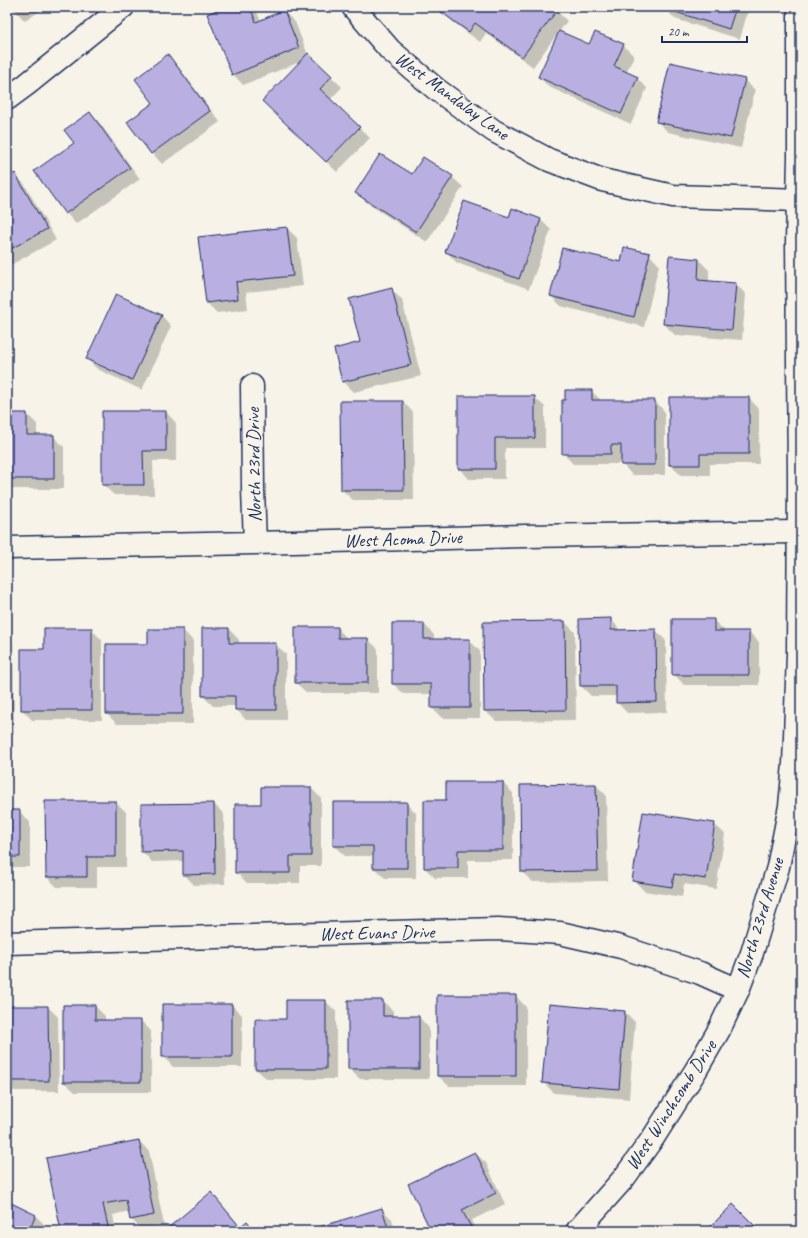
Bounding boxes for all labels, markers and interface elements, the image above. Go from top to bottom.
scale bar [662,18,747,44]
text: 20 m [668,24,690,40]
street label: West Mandalay Lane [390,46,515,147]
street label: North 23rd Drive [241,406,267,522]
street label: West Acoma Drive [344,525,464,553]
street label: North 23rd Avenue [730,853,790,981]
street label: West Evans Drive [319,920,436,946]
street label: West Winchcomb Drive [620,1034,723,1174]

